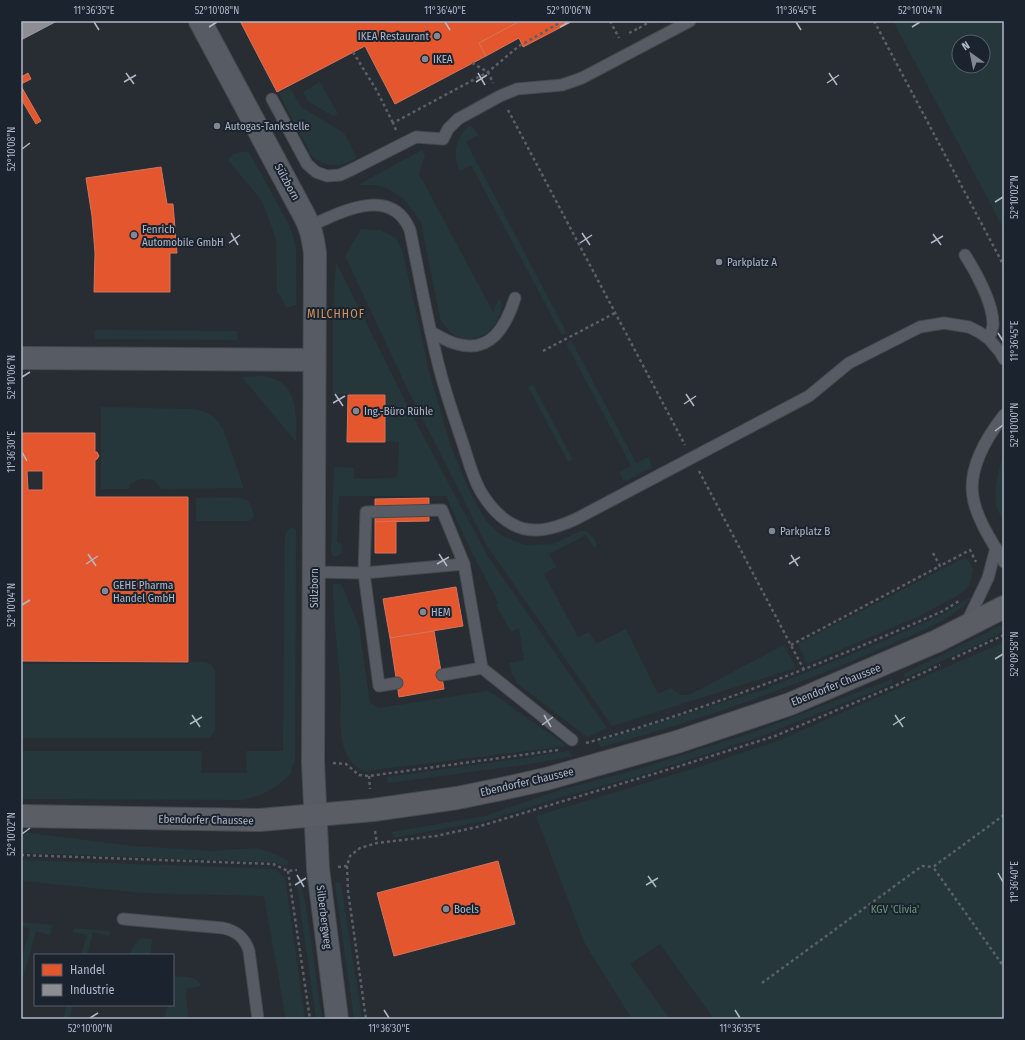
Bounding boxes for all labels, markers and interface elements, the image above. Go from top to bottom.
text: 11°36'35"E [74,5,115,17]
text: 52°10'08"N [195,5,239,17]
text: 11°36'40"E [424,5,466,17]
text: 52°10'06"N [547,5,591,17]
text: 11°36'45"E [776,5,817,17]
text: 52°10'04"N [898,5,942,17]
place label: IKEA Restaurant [358,30,429,43]
marker: IKEA Restaurant [432,31,442,41]
north arrow [951,34,991,74]
text: N [960,39,972,53]
place label: IKEA [433,53,453,66]
marker: IKEA [420,54,430,64]
place label: Autogas-Tankstelle [225,120,310,133]
marker: Autogas-Tankstelle [212,121,222,131]
text: 52°10'08"N [6,127,18,171]
street label: Sülzborn [272,161,302,203]
text: 52°10'02"N [1009,175,1021,219]
place label: Fenrich Automobile GmbH [142,223,224,249]
marker: Fenrich Automobile GmbH [129,230,139,240]
place label: Parkplatz A [727,256,777,269]
marker: Parkplatz A [714,257,724,267]
district label: MILCHHOF [307,307,365,321]
text: 11°36'45"E [1009,320,1021,361]
text: 52°10'06"N [6,355,18,399]
text: 52°10'00"N [1009,403,1021,447]
place label: Ing.-Büro Rühle [364,405,433,418]
marker: Ing.-Büro Rühle [351,406,361,416]
text: 11°36'30"E [6,431,18,473]
place label: Parkplatz B [780,525,830,538]
marker: Parkplatz B [767,526,777,536]
street label: Sülzborn [308,568,321,608]
place label: GEHE Pharma Handel GmbH [113,579,175,605]
text: 52°10'04"N [6,583,18,627]
marker: GEHE Pharma Handel GmbH [100,586,110,596]
place label: HEM [431,606,451,619]
marker: HEM [418,607,428,617]
text: 52°09'58"N [1009,632,1021,676]
street label: Ebendorfer Chaussee [789,661,883,709]
street label: Ebendorfer Chaussee [479,765,575,799]
text: 52°10'02"N [6,812,18,856]
street label: Ebendorfer Chaussee [158,813,254,827]
text: 11°36'40"E [1009,861,1021,903]
street label: Silberbergweg [314,884,334,950]
place label: Boels [454,903,479,916]
park label: KGV 'Clivia' [871,903,919,916]
marker: Boels [441,904,451,914]
legend [34,954,174,1006]
text: Handel [70,963,105,977]
text: Industrie [70,983,114,997]
text: 52°10'00"N [68,1023,112,1035]
text: 11°36'30"E [368,1023,410,1035]
text: 11°36'35"E [720,1023,761,1035]

